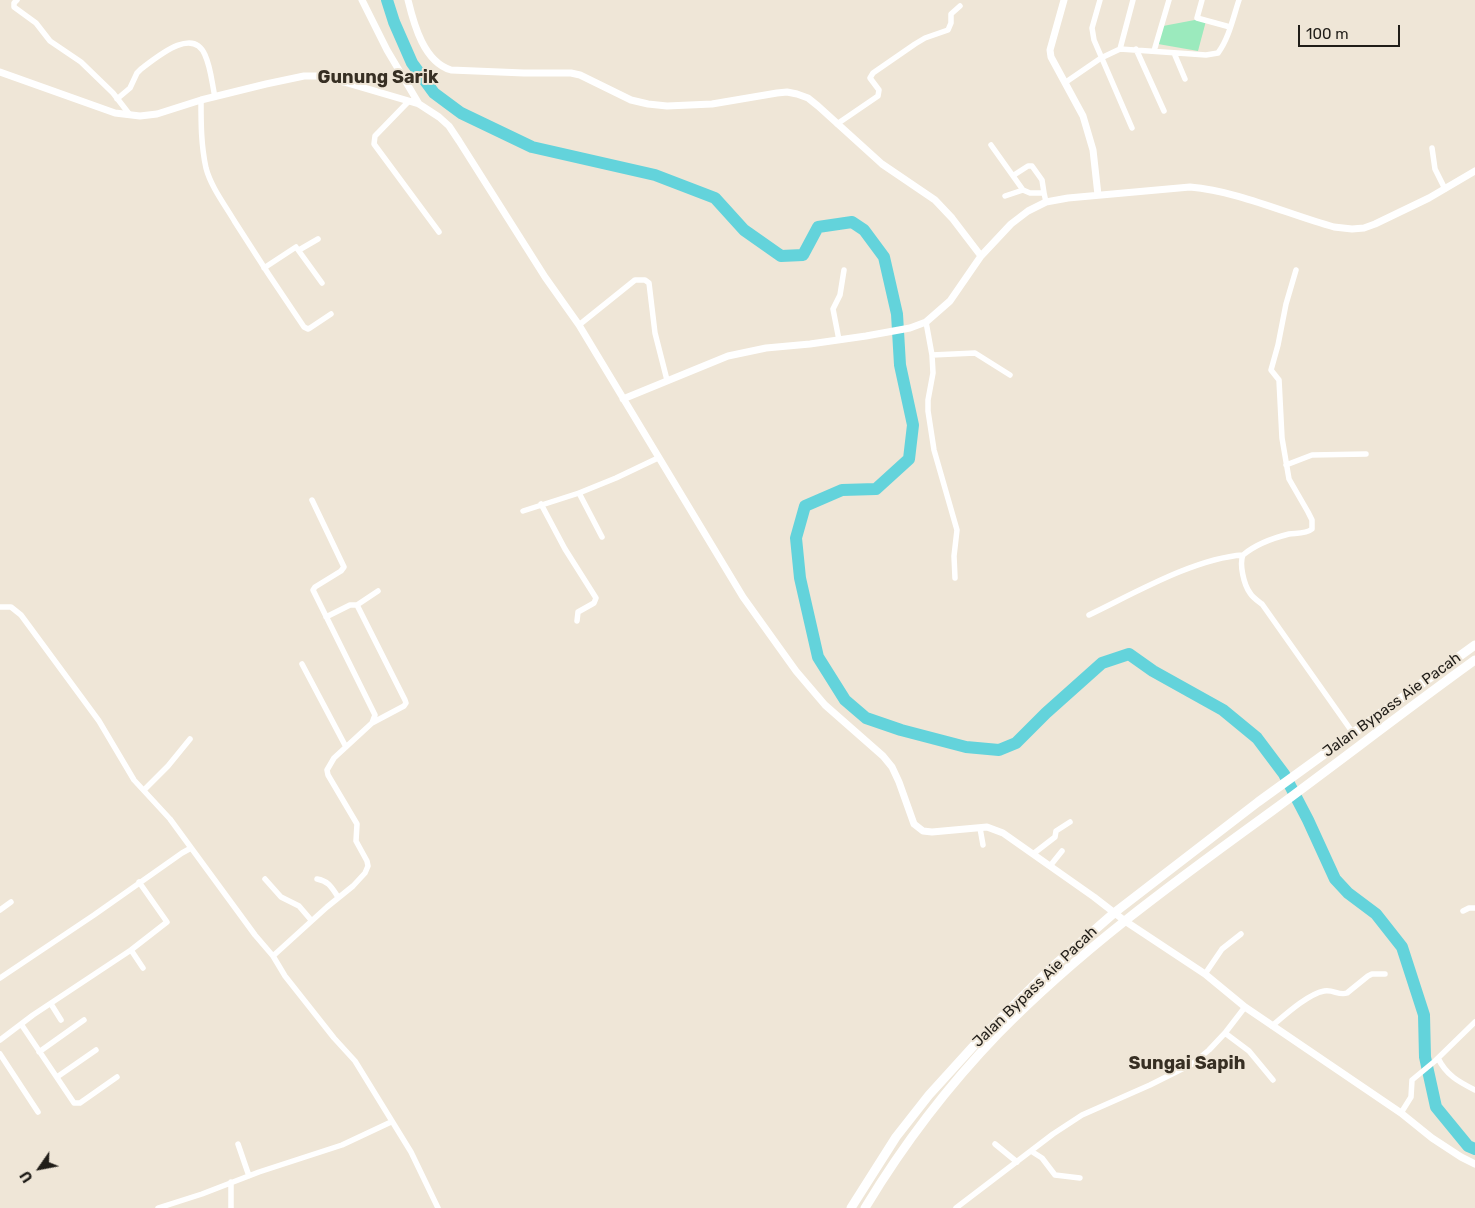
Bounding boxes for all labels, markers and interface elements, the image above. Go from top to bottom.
scale bar [1300,15,1402,47]
text: 100 m [1306,25,1348,43]
district label: Gunung Sarik [318,67,438,89]
street label: Jalan Bypass Aie Pacah [1320,649,1464,761]
street label: Jalan Bypass Aie Pacah [969,923,1101,1051]
district label: Sungai Sapih [1129,1053,1245,1075]
north arrow [15,1143,65,1193]
text: U [17,1168,37,1185]

